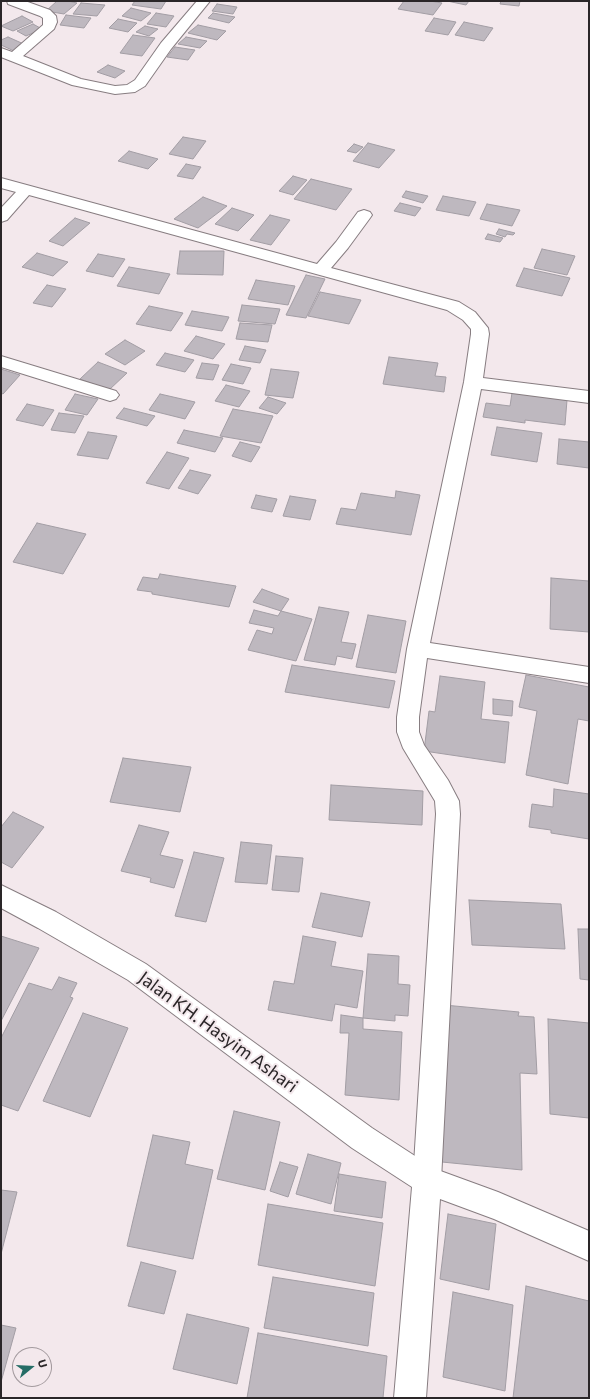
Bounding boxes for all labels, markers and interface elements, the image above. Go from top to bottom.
street label: Jalan KH. Hasyim Ashari [134,967,302,1097]
north arrow [12,1347,52,1387]
text: U [36,1358,50,1369]

